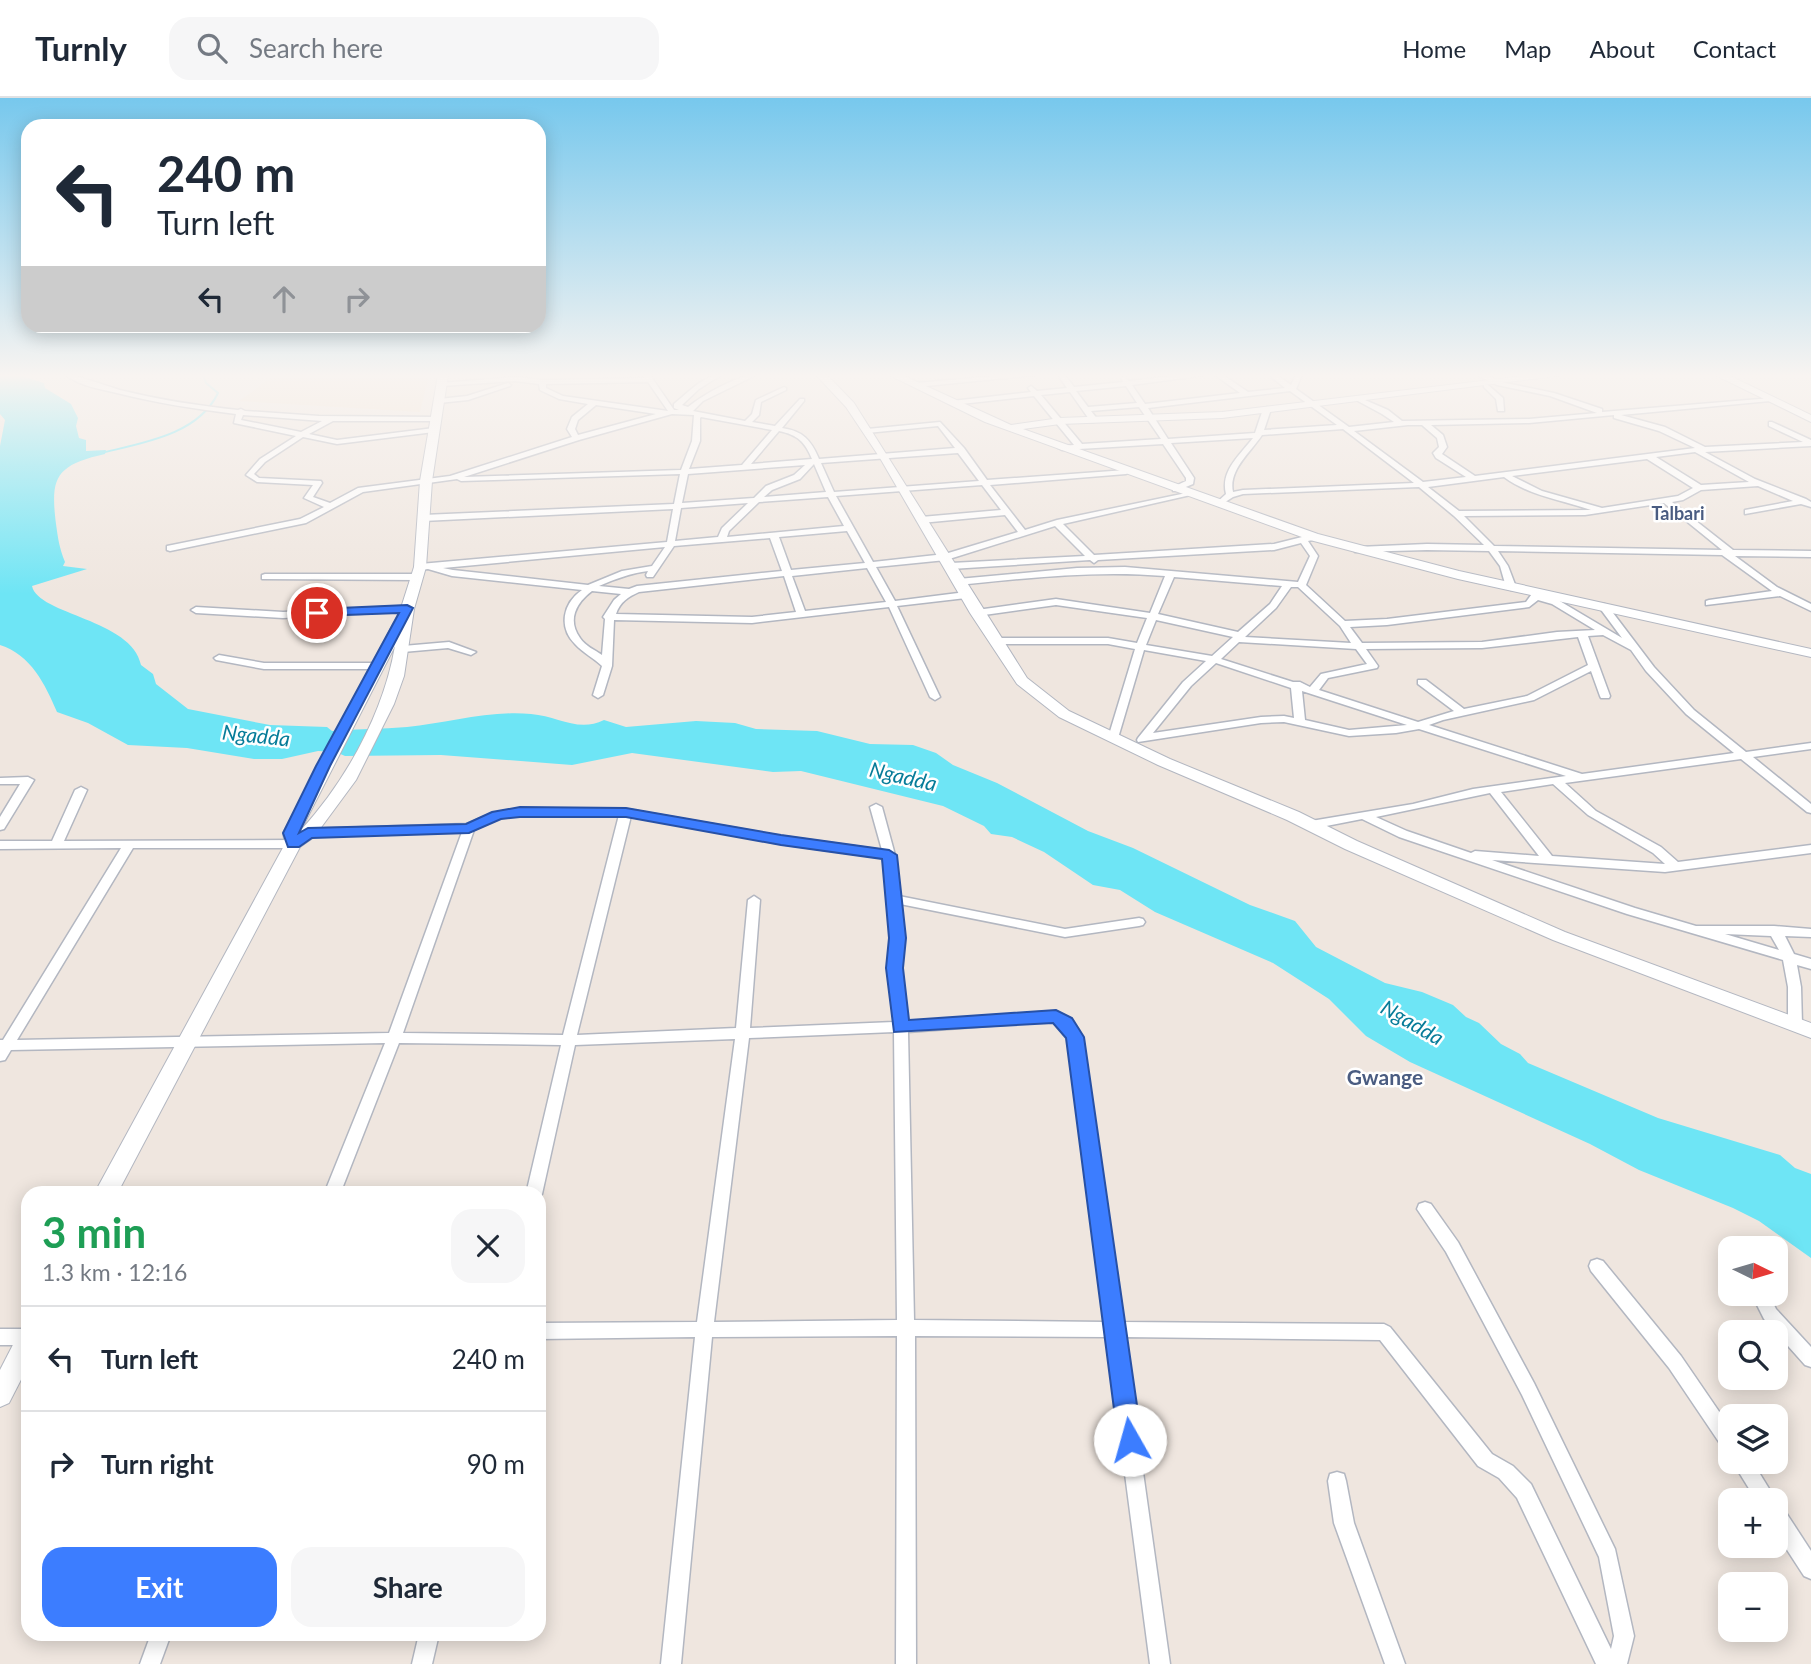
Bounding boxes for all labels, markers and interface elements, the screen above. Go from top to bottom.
search box [169,17,659,80]
text: Turnly [35,28,127,68]
icon: search [193,29,231,67]
text: Search here [249,32,383,64]
text: Home [1402,34,1466,63]
text: Map [1504,34,1552,63]
text: About [1590,34,1655,63]
text: Contact [1693,34,1776,63]
text: 240 m [157,144,295,202]
icon: left [42,147,133,238]
text: Turn left [157,203,274,242]
icon: left [192,280,230,318]
icon: ahead [265,280,303,318]
icon: right [338,280,376,318]
district label: Talbari [1651,502,1705,524]
pin [287,583,347,643]
icon: arrive [298,594,336,632]
water label: Ngadda [221,719,291,750]
water label: Ngadda [867,756,939,795]
water label: Ngadda [1377,994,1448,1050]
district label: Gwange [1347,1064,1423,1089]
text: 3 min [42,1207,146,1257]
button: close [451,1209,525,1283]
north arrow [1718,1236,1788,1306]
map controls [1718,1236,1788,1642]
text: 1.3 km · 12:16 [42,1258,187,1286]
button: search [1718,1320,1788,1390]
icon: left [42,1340,80,1378]
text: Turn left [101,1343,198,1375]
text: 240 m [452,1343,525,1375]
position arrow [1093,1403,1167,1477]
button: layers [1718,1404,1788,1474]
icon: right [42,1445,80,1483]
text: Turn right [101,1448,214,1480]
text: 90 m [467,1448,525,1480]
button: + [1718,1488,1788,1558]
button: Exit [42,1547,277,1627]
button: Share [291,1547,525,1627]
button: − [1718,1572,1788,1642]

